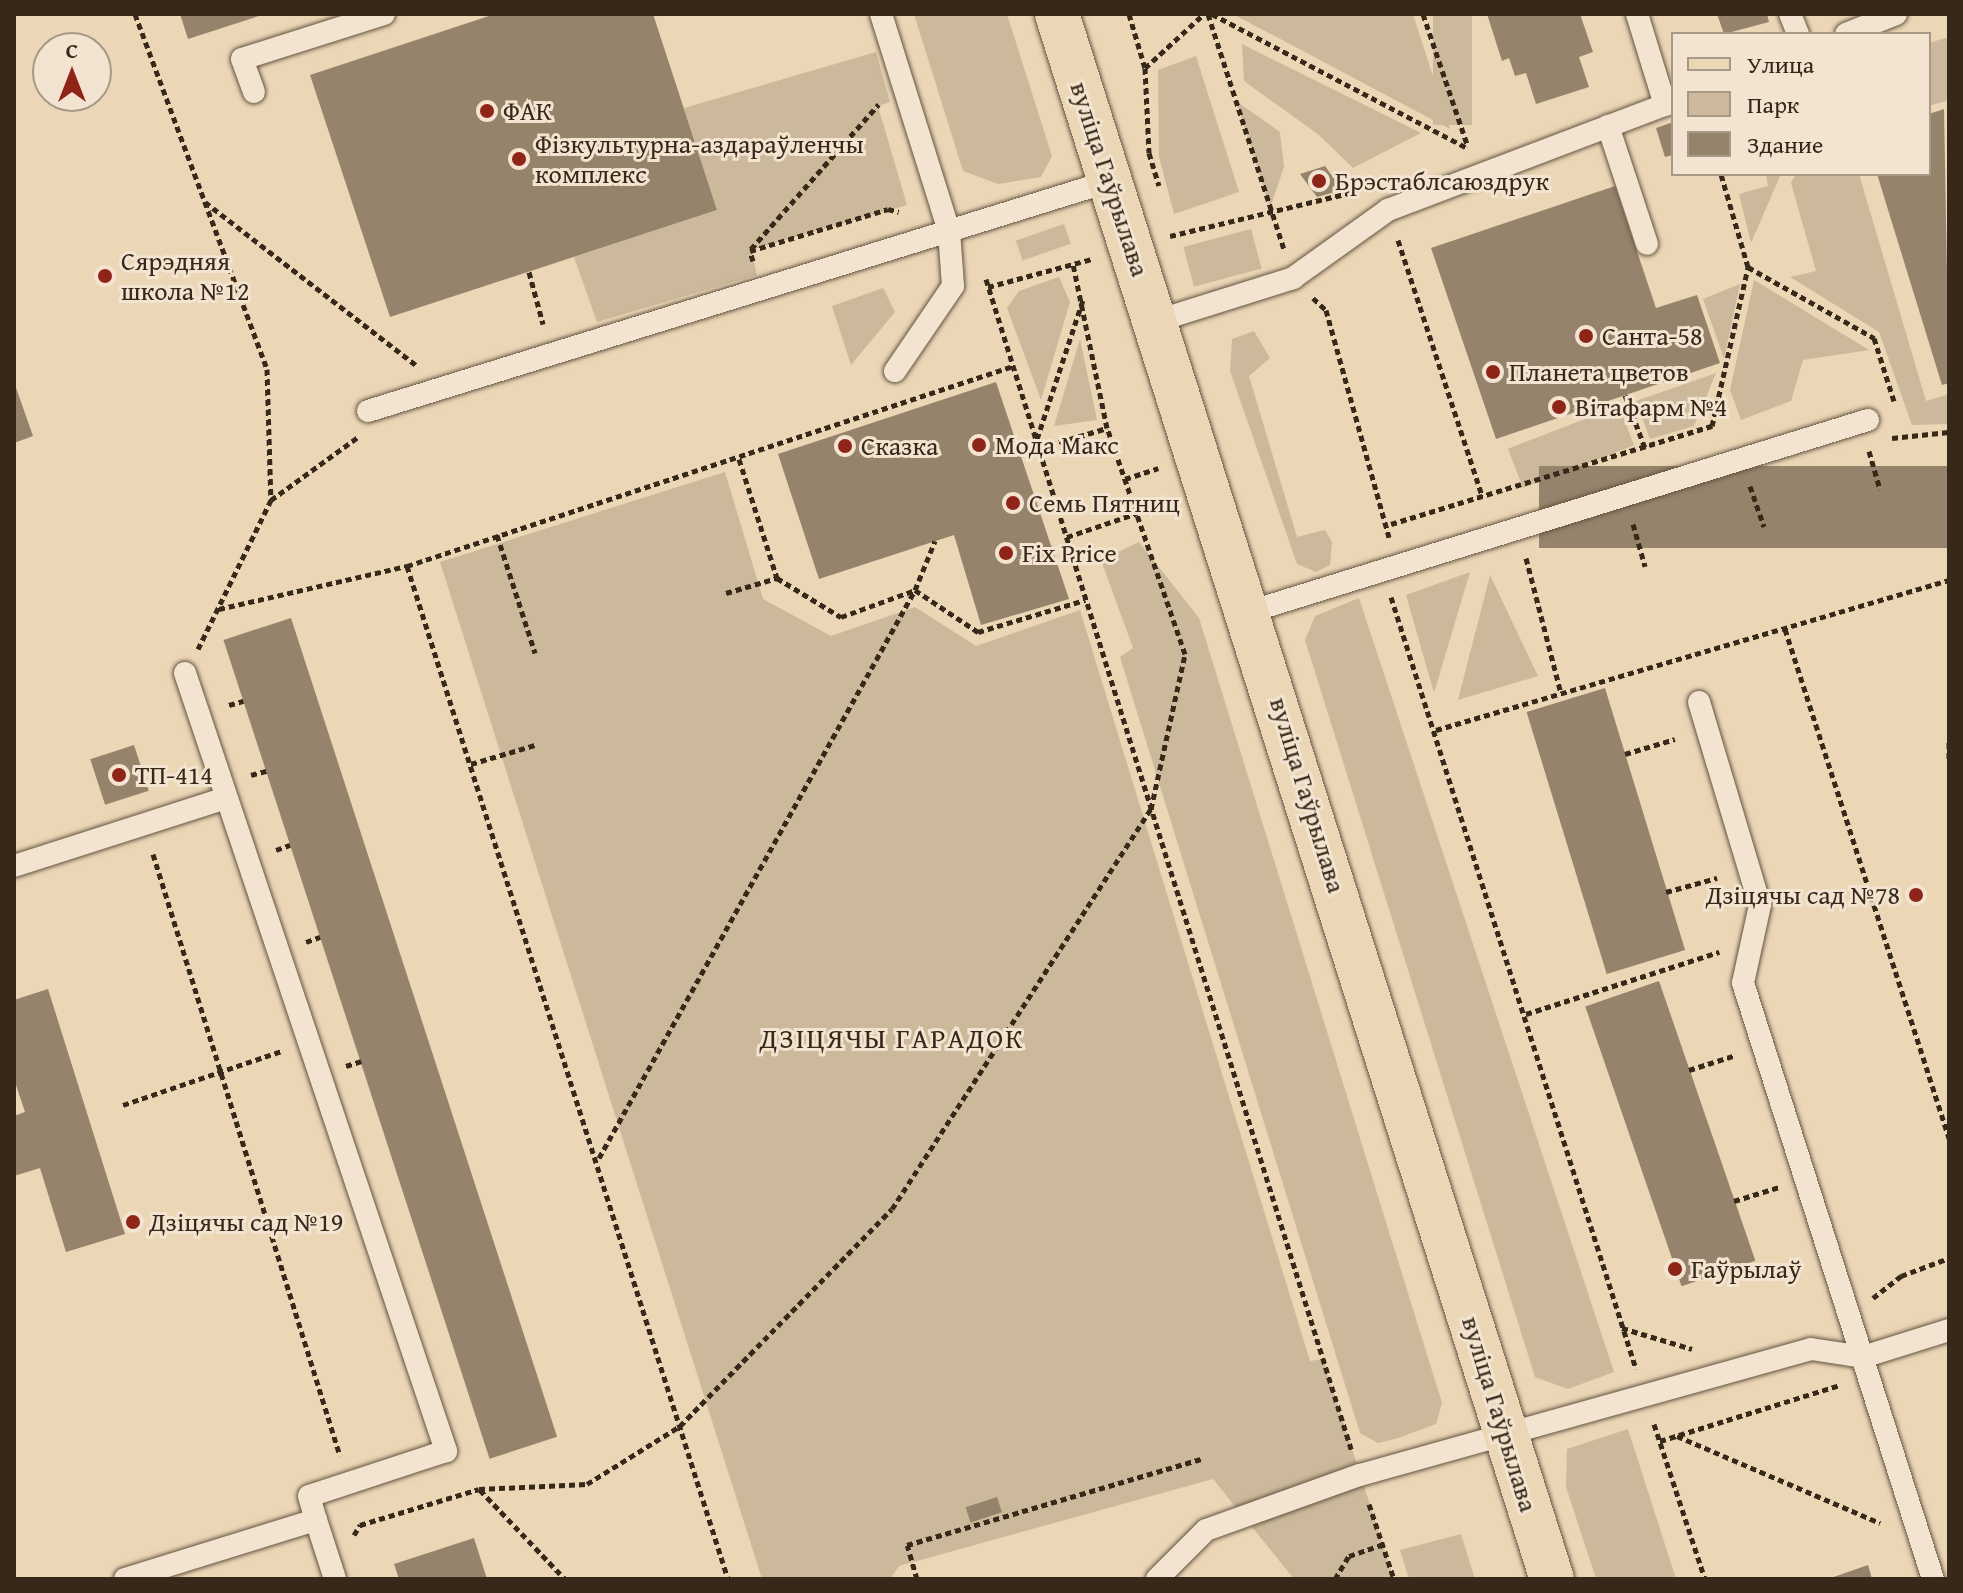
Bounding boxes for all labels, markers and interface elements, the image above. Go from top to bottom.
north arrow [32,32,112,112]
legend [1671,32,1931,176]
text: С [66,34,78,66]
text: Улица [1747,47,1814,82]
street label: вуліца Гаўрылава [1064,78,1156,280]
text: Парк [1747,87,1799,122]
place label: ФАК [503,95,552,127]
marker: ФАК [478,102,496,120]
text: Здание [1747,127,1823,162]
place label: Фізкультурна-аздараўленчы комплекс [535,128,864,190]
marker: Фізкультурна-аздараўленчы комплекс [510,150,528,168]
place label: Брэстаблсаюздрук [1335,165,1549,197]
marker: Брэстаблсаюздрук [1310,172,1328,190]
place label: Сярэдняя школа №12 [121,245,250,306]
marker: Сярэдняя школа №12 [96,267,114,285]
place label: Санта-58 [1602,320,1702,352]
marker: Санта-58 [1577,327,1595,345]
place label: Планета цветов [1509,356,1689,388]
marker: Планета цветов [1484,363,1502,381]
place label: Вітафарм №4 [1575,391,1727,423]
marker: Вітафарм №4 [1550,398,1568,416]
place label: Мода Макс [995,429,1119,461]
place label: Сказка [861,430,938,462]
marker: Мода Макс [970,436,988,454]
marker: Сказка [836,437,854,455]
place label: Семь Пятниц [1029,487,1180,519]
marker: Семь Пятниц [1004,494,1022,512]
place label: Fix Price [1022,537,1117,569]
marker: Fix Price [997,544,1015,562]
street label: вуліца Гаўрылава [1263,694,1353,896]
place label: ТП-414 [135,759,213,791]
marker: ТП-414 [110,766,128,784]
place label: Дзіцячы сад №78 [1706,879,1900,911]
marker: Дзіцячы сад №78 [1907,886,1925,904]
district label: ДЗІЦЯЧЫ ГАРАДОК [759,1021,1025,1055]
place label: Дзіцячы сад №19 [149,1206,343,1238]
marker: Дзіцячы сад №19 [124,1213,142,1231]
place label: Гаўрылаў [1691,1253,1801,1285]
marker: Гаўрылаў [1666,1260,1684,1278]
street label: вуліца Гаўрылава [1455,1313,1545,1515]

